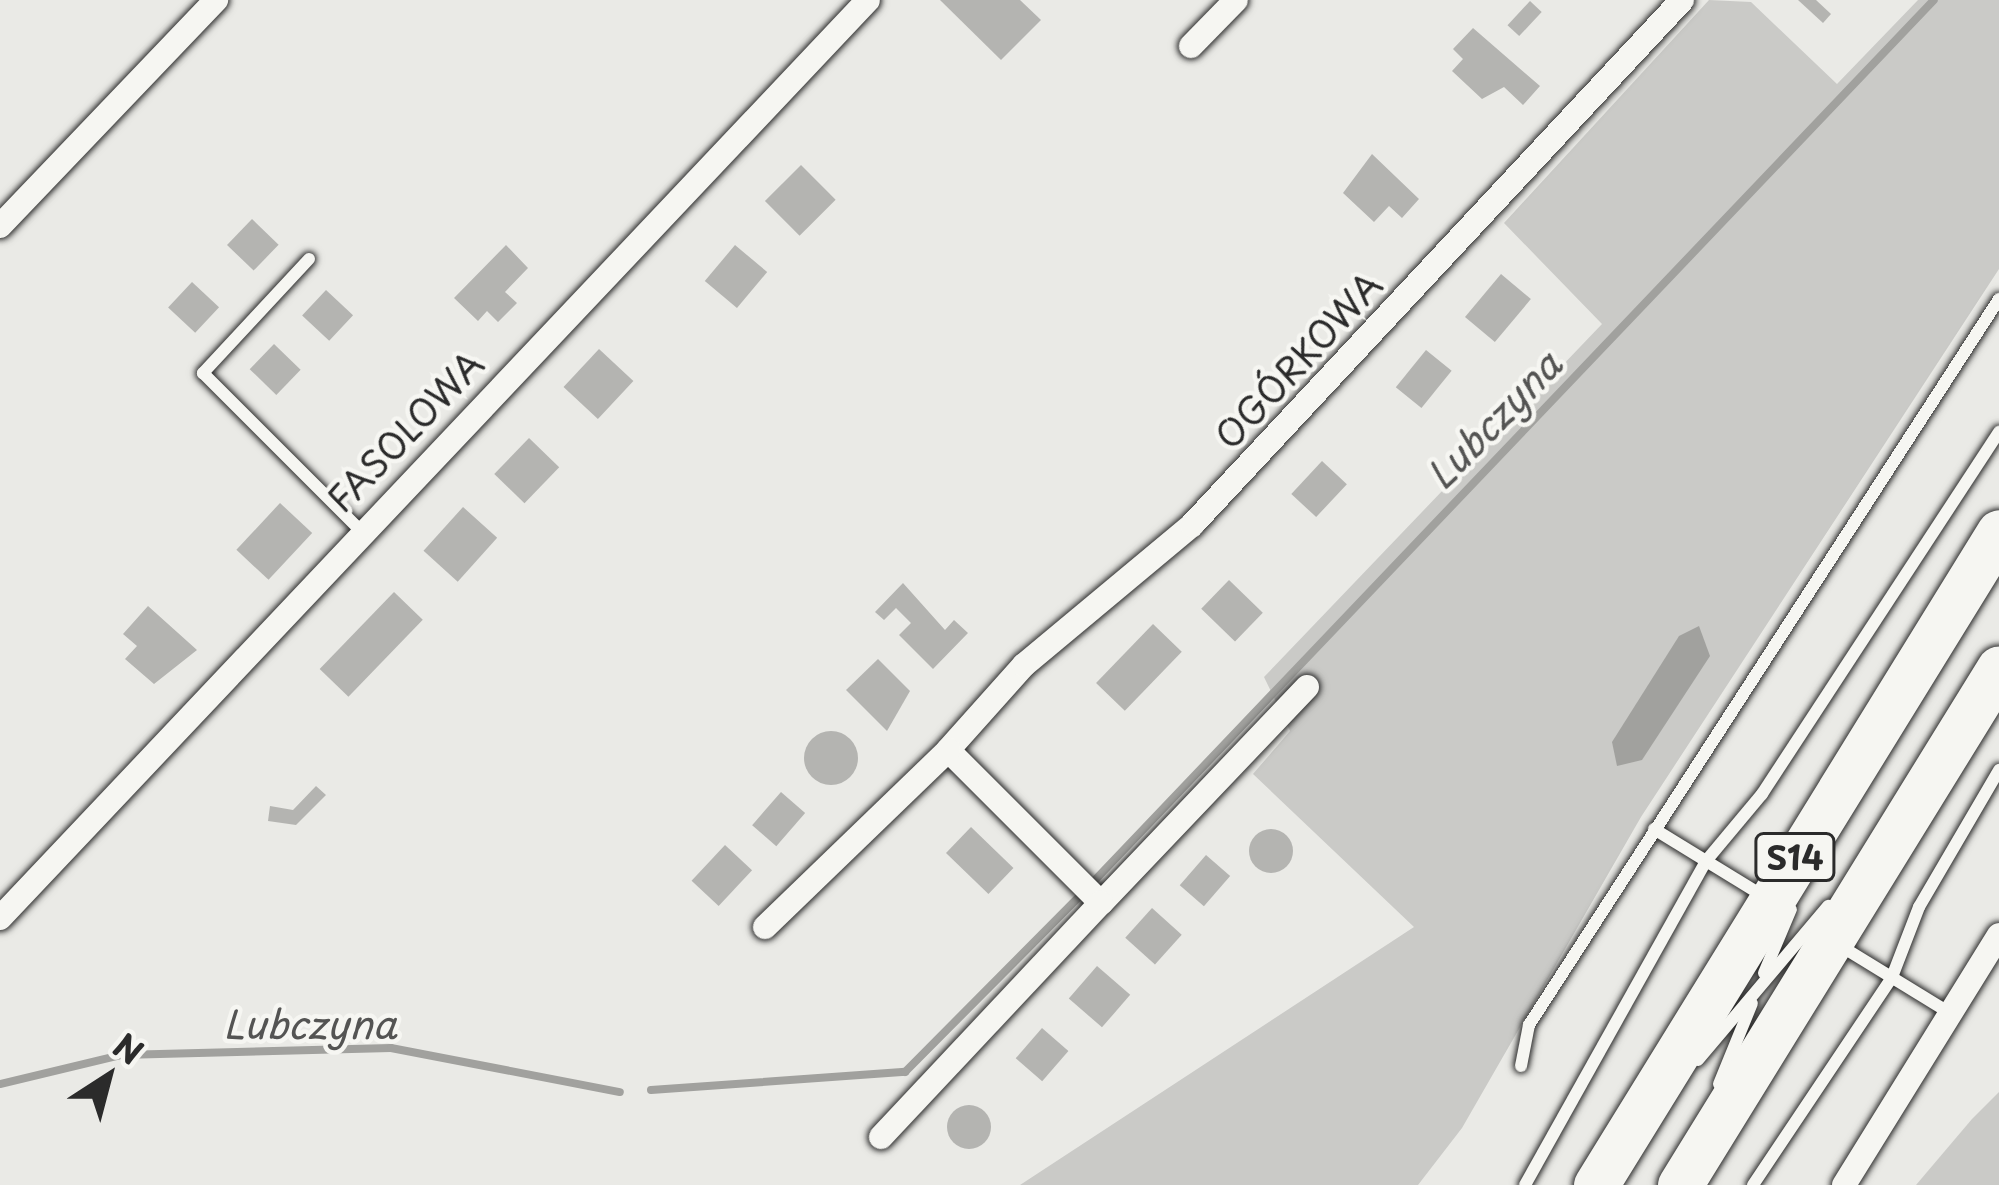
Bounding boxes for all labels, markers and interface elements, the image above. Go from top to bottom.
street label: OGÓRKOWA [1205,263,1391,457]
water label: Lubczyna [1416,340,1570,498]
street label: FASOLOWA [318,342,492,520]
road number: S14 [1753,830,1837,884]
water label: Lubczyna [223,1000,397,1046]
north arrow [48,1017,168,1137]
text: N [104,1020,154,1076]

